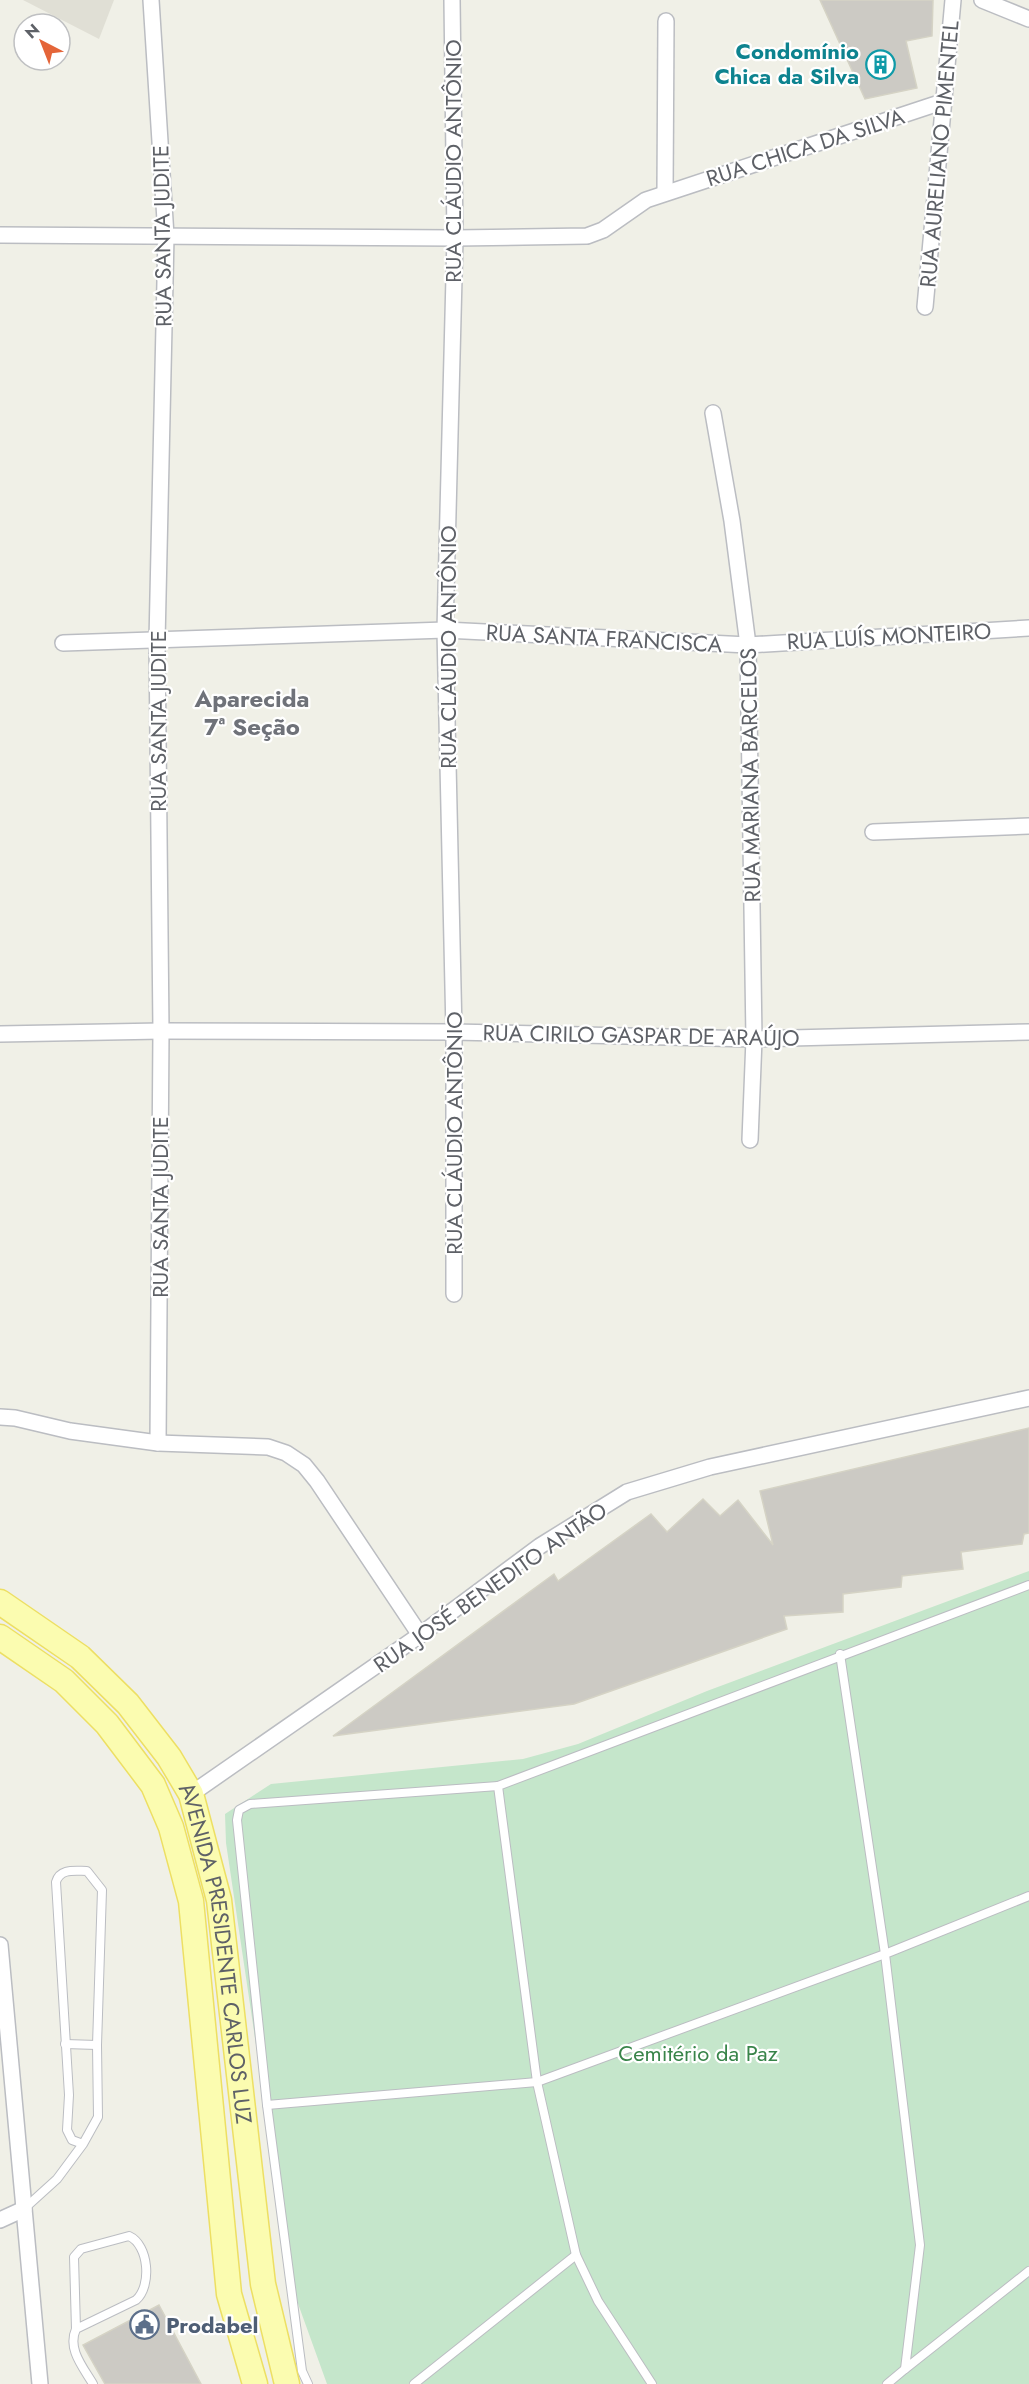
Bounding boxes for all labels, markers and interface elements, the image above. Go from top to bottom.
north arrow [12,12,72,72]
text: N [20,18,45,44]
street label: RUA AURELIANO PIMENTEL [911,19,967,289]
place label: Condomínio Chica da Silva [714,35,859,92]
street label: RUA CLÁUDIO ANTÔNIO [437,39,469,283]
building icon: Condomínio Chica da Silva [864,48,896,80]
street label: RUA CHICA DA SILVA [702,100,909,194]
street label: RUA SANTA JUDITE [144,145,180,327]
street label: RUA CLÁUDIO ANTÔNIO [432,525,464,769]
street label: RUA LUÍS MONTEIRO [786,615,992,657]
street label: RUA SANTA FRANCISCA [485,616,723,660]
street label: RUA SANTA JUDITE [142,630,174,812]
street label: RUA MARIANA BARCELOS [732,647,768,903]
district label: Aparecida 7ª Seção [194,681,309,744]
street label: RUA CLÁUDIO ANTÔNIO [438,1011,470,1255]
street label: RUA CIRILO GASPAR DE ARAÚJO [482,1016,800,1054]
street label: RUA SANTA JUDITE [144,1116,176,1298]
street label: RUA JOSÉ BENEDITO ANTÃO [367,1494,613,1680]
street label: AVENIDA PRESIDENTE CARLOS LUZ [171,1776,261,2126]
park label: Cemitério da Paz [618,2037,778,2069]
public building icon: Prodabel [129,2309,161,2341]
place label: Prodabel [166,2309,259,2341]

